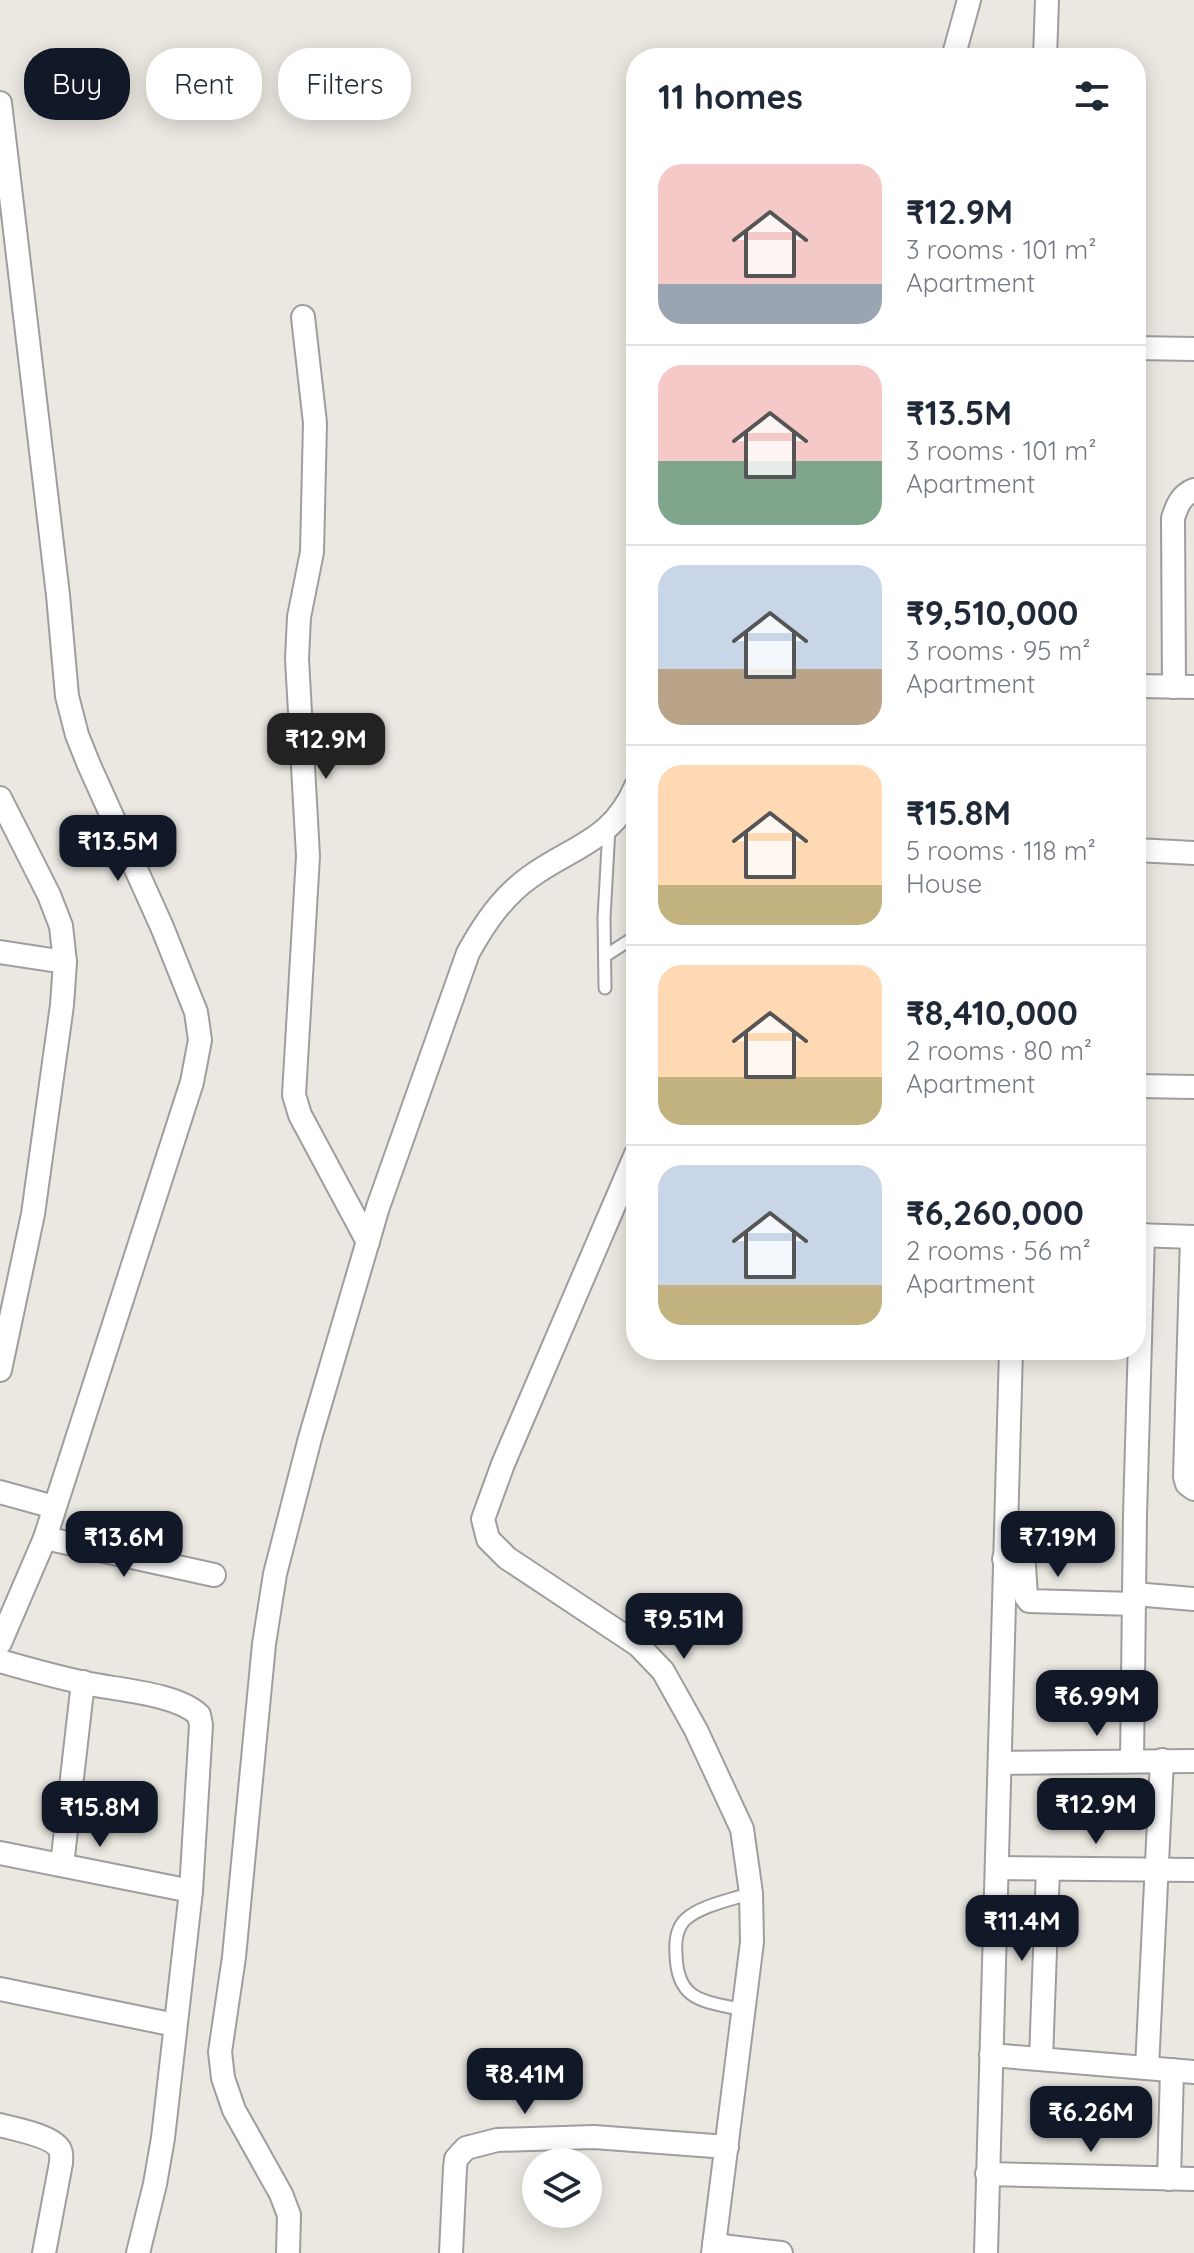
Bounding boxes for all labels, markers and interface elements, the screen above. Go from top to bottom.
chip: Buy [24,48,130,120]
chip: Rent [146,48,262,120]
chip: Filters [278,48,411,120]
icon: filters [1070,74,1114,118]
text: 11 homes [658,75,803,118]
text: ₹12.9M [906,190,1013,233]
icon: home [722,196,818,292]
text: 3 rooms · 101 m² [906,233,1097,266]
text: Apartment [906,266,1035,299]
text: ₹13.5M [906,391,1012,434]
icon: home [722,397,818,493]
text: 3 rooms · 101 m² [906,434,1097,467]
text: Apartment [906,467,1035,500]
text: ₹9,510,000 [906,591,1078,634]
icon: home [722,597,818,693]
text: 3 rooms · 95 m² [906,634,1090,667]
text: Apartment [906,667,1035,700]
pin: ₹12.9M [261,713,391,781]
text: ₹12.9M [285,722,367,755]
text: ₹15.8M [906,791,1011,834]
icon: home [722,797,818,893]
pin: ₹13.5M [53,815,183,883]
text: ₹13.5M [77,824,159,857]
text: 5 rooms · 118 m² [906,834,1096,867]
text: House [906,867,982,900]
text: ₹8,410,000 [906,991,1078,1034]
icon: home [722,997,818,1093]
text: 2 rooms · 80 m² [906,1034,1092,1067]
text: Apartment [906,1067,1035,1100]
text: ₹6,260,000 [906,1191,1084,1234]
icon: home [722,1197,818,1293]
text: 2 rooms · 56 m² [906,1234,1091,1267]
text: Apartment [906,1267,1035,1300]
pin: ₹13.6M [59,1511,189,1579]
pin: ₹7.19M [993,1511,1123,1579]
text: ₹13.6M [84,1520,164,1553]
text: ₹7.19M [1019,1520,1097,1553]
pin: ₹9.51M [619,1593,749,1661]
text: ₹9.51M [644,1602,724,1635]
pin: ₹6.99M [1032,1670,1162,1738]
text: ₹6.99M [1054,1679,1140,1712]
pin: ₹12.9M [1031,1778,1161,1846]
pin: ₹15.8M [35,1781,165,1849]
text: ₹12.9M [1055,1787,1137,1820]
text: ₹15.8M [60,1790,140,1823]
pin: ₹11.4M [957,1895,1087,1963]
text: ₹11.4M [984,1904,1060,1937]
pin: ₹8.41M [460,2048,590,2116]
text: ₹8.41M [485,2057,565,2090]
pin: ₹6.26M [1026,2086,1156,2154]
text: ₹6.26M [1048,2095,1134,2128]
map controls [522,2148,602,2228]
button: layers [522,2148,602,2228]

